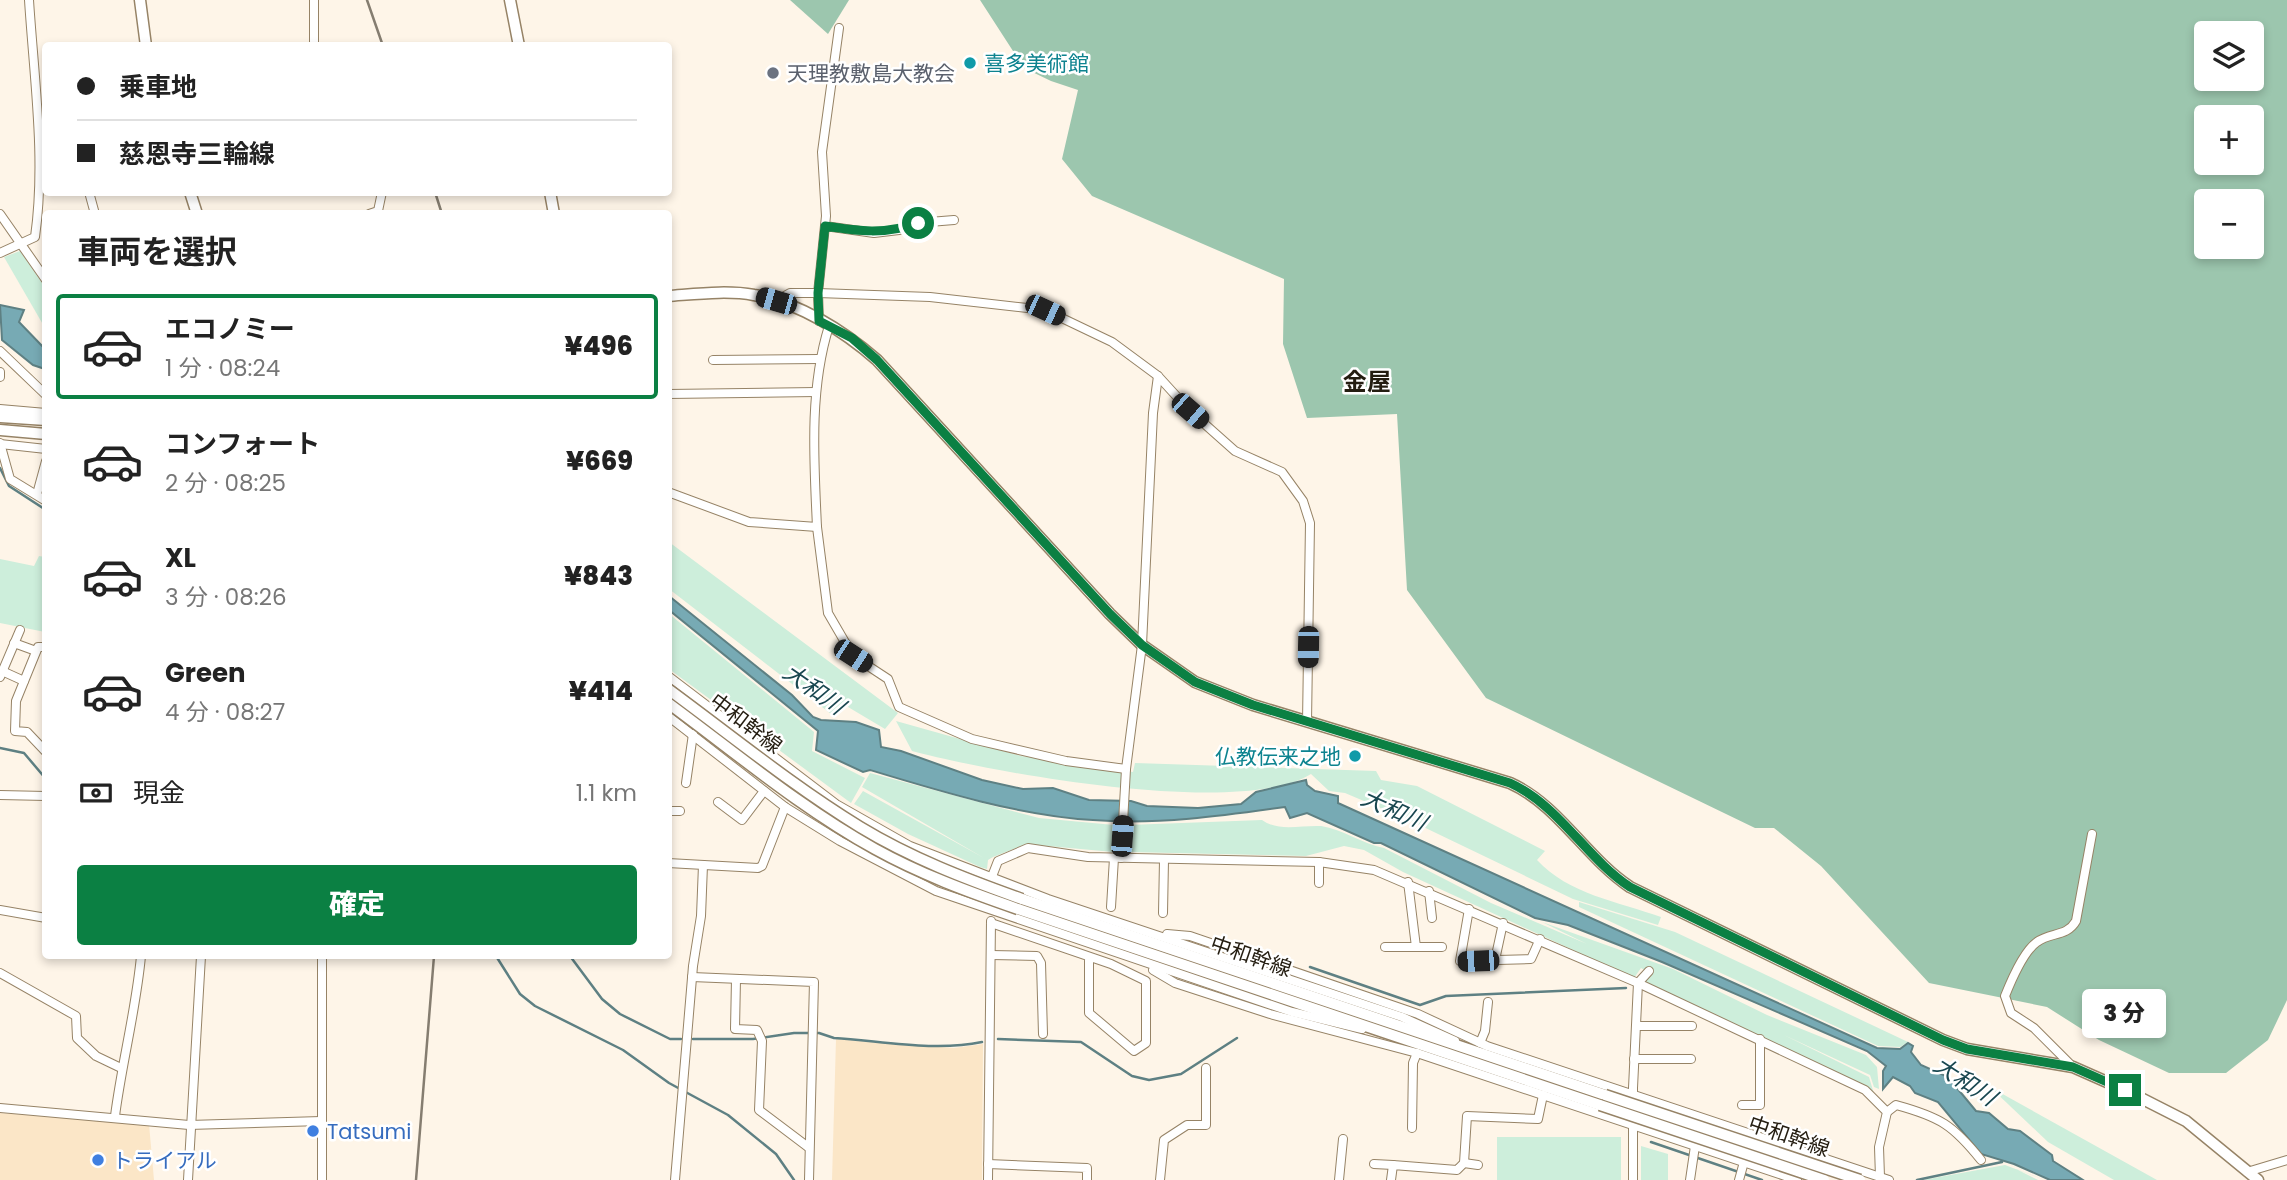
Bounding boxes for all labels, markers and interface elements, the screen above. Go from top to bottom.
map controls [2194,21,2264,259]
button: layers [2194,21,2264,91]
place label: 喜多美術館 [984,49,1089,78]
marker: 喜多美術館 [962,55,978,71]
place label: 天理教敷島大教会 [787,59,955,88]
marker: 天理教敷島大教会 [765,65,781,81]
text: 乗車地 [119,69,197,105]
button: + [2194,105,2264,175]
text: 慈恩寺三輪線 [119,136,275,172]
button: − [2194,189,2264,259]
route start [902,207,934,239]
text: 車両を選択 [77,229,237,274]
car [753,285,800,317]
car [1022,292,1069,328]
text: エコノミー [165,311,295,347]
icon: car [81,315,144,378]
text: ¥496 [565,328,633,364]
text: 1 分 · 08:24 [165,352,280,384]
district label: 金屋 [1343,365,1391,398]
car [1168,389,1213,433]
text: コンフォート [165,426,320,462]
icon: car [81,430,144,493]
text: ¥669 [566,443,633,479]
text: 2 分 · 08:25 [165,467,286,499]
text: XL [165,540,196,576]
icon: car [81,545,144,608]
text: ¥843 [564,558,633,594]
text: 3 分 · 08:26 [165,581,287,613]
car [1298,626,1319,668]
car [830,636,877,676]
text: Green [165,655,246,691]
water label: 大和川 [777,656,854,724]
icon: car [81,660,144,723]
text: ¥414 [569,673,633,709]
street label: 中和幹線 [704,686,788,760]
text: 4 分 · 08:27 [165,696,285,728]
place label: 仏教伝来之地 [1215,742,1341,771]
marker: 仏教伝来之地 [1347,748,1363,764]
icon: cash [77,774,115,812]
text: 現金 [133,775,185,811]
text: 1.1 km [576,777,637,809]
water label: 大和川 [1356,781,1435,840]
car [1111,814,1134,858]
button: 確定 [77,865,637,945]
street label: 中和幹線 [1207,929,1295,983]
car [1457,950,1500,972]
callout: 3 分 [2083,988,2167,1038]
text: 3 分 [2103,997,2145,1029]
water label: 大和川 [1927,1049,2005,1115]
route end [2109,1074,2141,1106]
street label: 中和幹線 [1745,1109,1833,1163]
place label: Tatsumi [327,1117,411,1146]
marker: Tatsumi [305,1123,321,1139]
place label: トライアル [112,1146,217,1175]
marker: トライアル [90,1152,106,1168]

